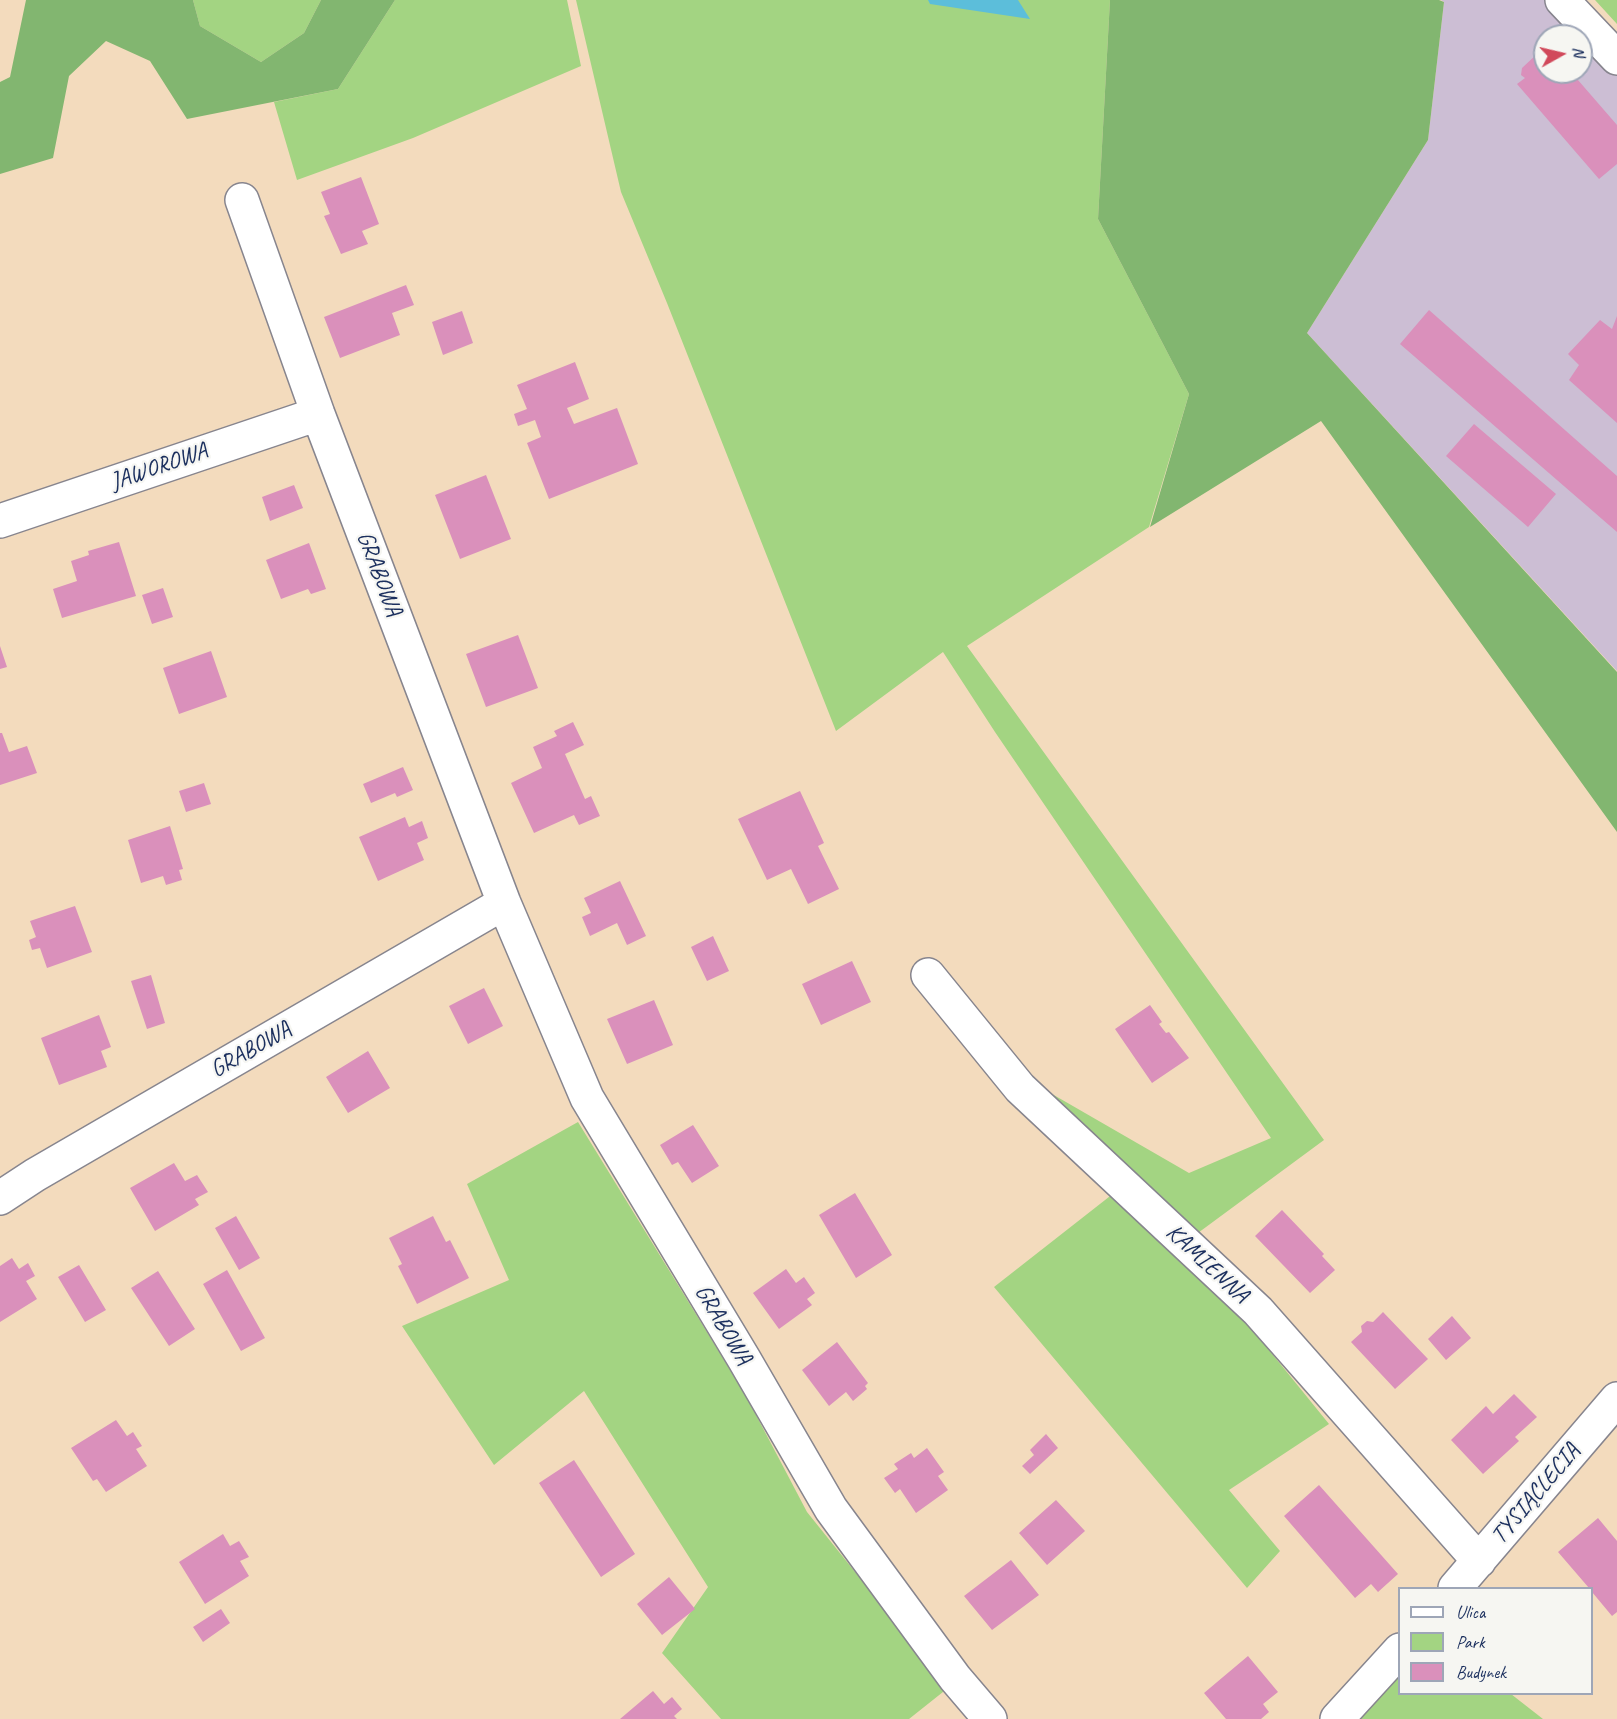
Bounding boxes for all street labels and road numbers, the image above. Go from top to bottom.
street label: JAWOROWA [107,437,211,497]
street label: GRABOWA [350,528,408,620]
street label: GRABOWA [205,1015,297,1085]
street label: KAMIENNA [1159,1218,1255,1310]
street label: GRABOWA [688,1280,758,1370]
street label: TYSIĄCLECIA [1485,1438,1587,1550]

